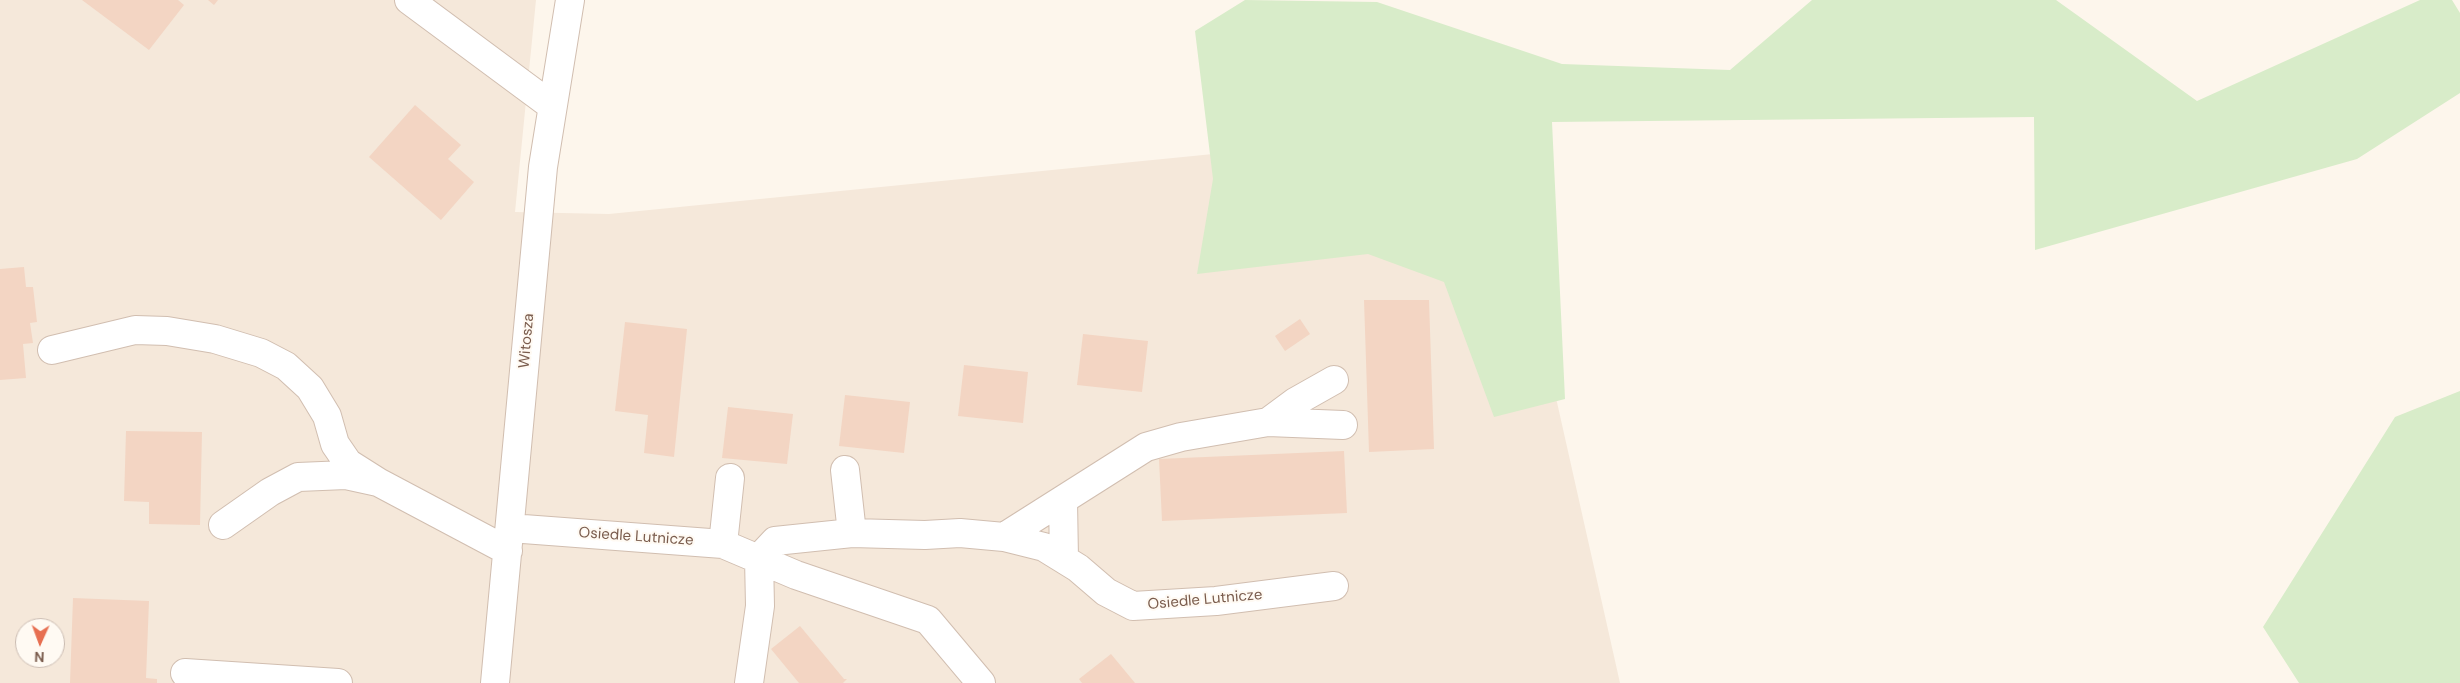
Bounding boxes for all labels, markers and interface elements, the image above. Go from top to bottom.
street label: Witosza [516,313,538,369]
street label: Osiedle Lutnicze [578,524,694,550]
street label: Osiedle Lutnicze [1147,586,1263,614]
north arrow [15,618,65,668]
text: N [34,648,45,666]

